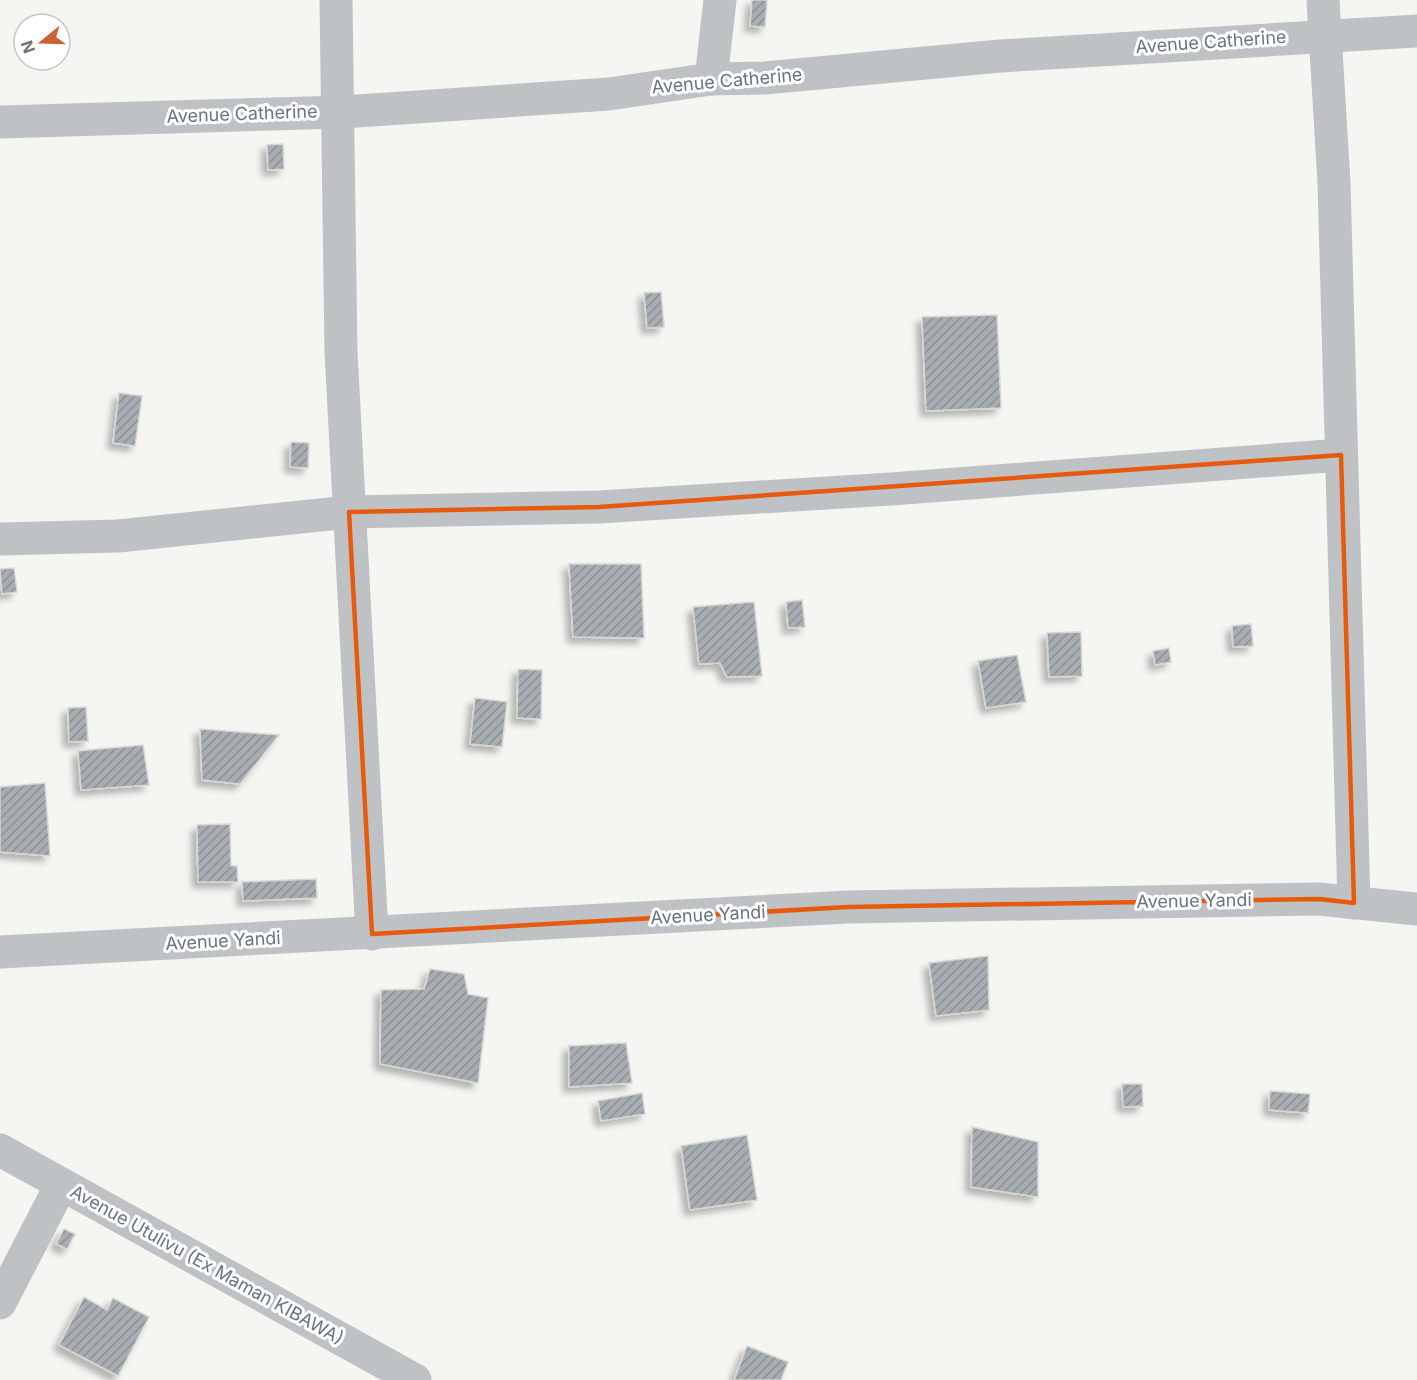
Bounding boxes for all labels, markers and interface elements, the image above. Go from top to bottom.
north arrow [12,12,72,72]
street label: Avenue Catherine [1135,26,1287,57]
text: N [16,38,39,56]
street label: Avenue Catherine [651,63,803,98]
street label: Avenue Catherine [166,100,318,127]
street label: Avenue Yandi [1136,889,1252,912]
street label: Avenue Yandi [650,901,766,928]
street label: Avenue Yandi [165,927,281,954]
street label: Avenue Utulivu (Ex Maman KIBAWA) [67,1181,347,1349]

